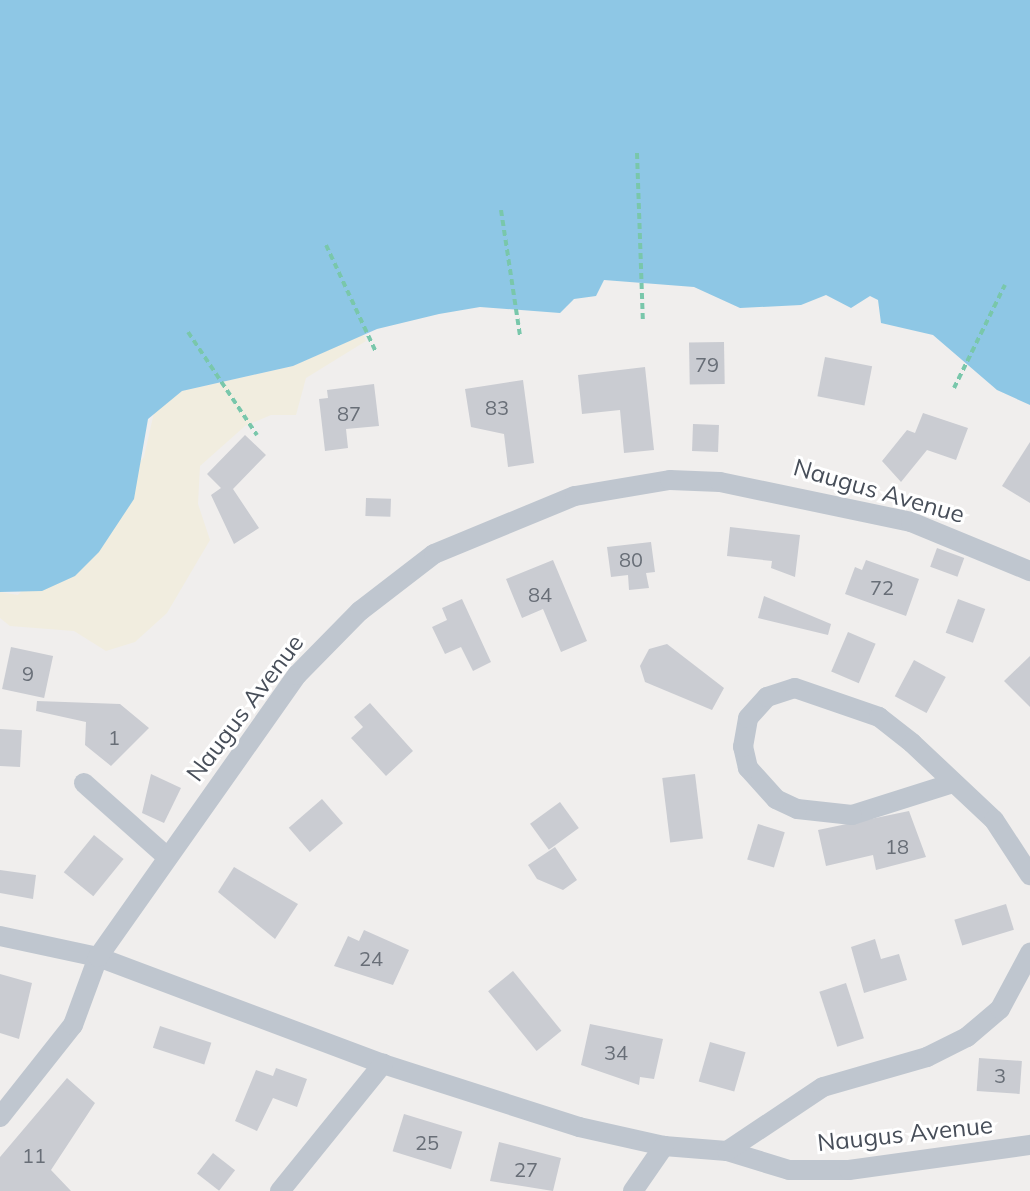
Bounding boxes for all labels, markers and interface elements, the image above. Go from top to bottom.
house number: 79 [695,352,719,376]
house number: 83 [485,395,509,419]
house number: 87 [337,401,361,425]
street label: Naugus Avenue [790,453,968,529]
house number: 80 [619,547,643,571]
house number: 72 [870,575,894,599]
house number: 84 [528,582,552,606]
street label: Naugus Avenue [180,629,310,787]
house number: 9 [22,661,34,685]
house number: 1 [108,725,120,749]
house number: 18 [885,834,909,858]
house number: 24 [359,946,383,970]
house number: 34 [604,1040,628,1064]
house number: 3 [994,1063,1006,1087]
street label: Naugus Avenue [816,1110,994,1158]
house number: 25 [415,1130,439,1154]
house number: 11 [22,1143,46,1167]
house number: 27 [514,1157,538,1181]

